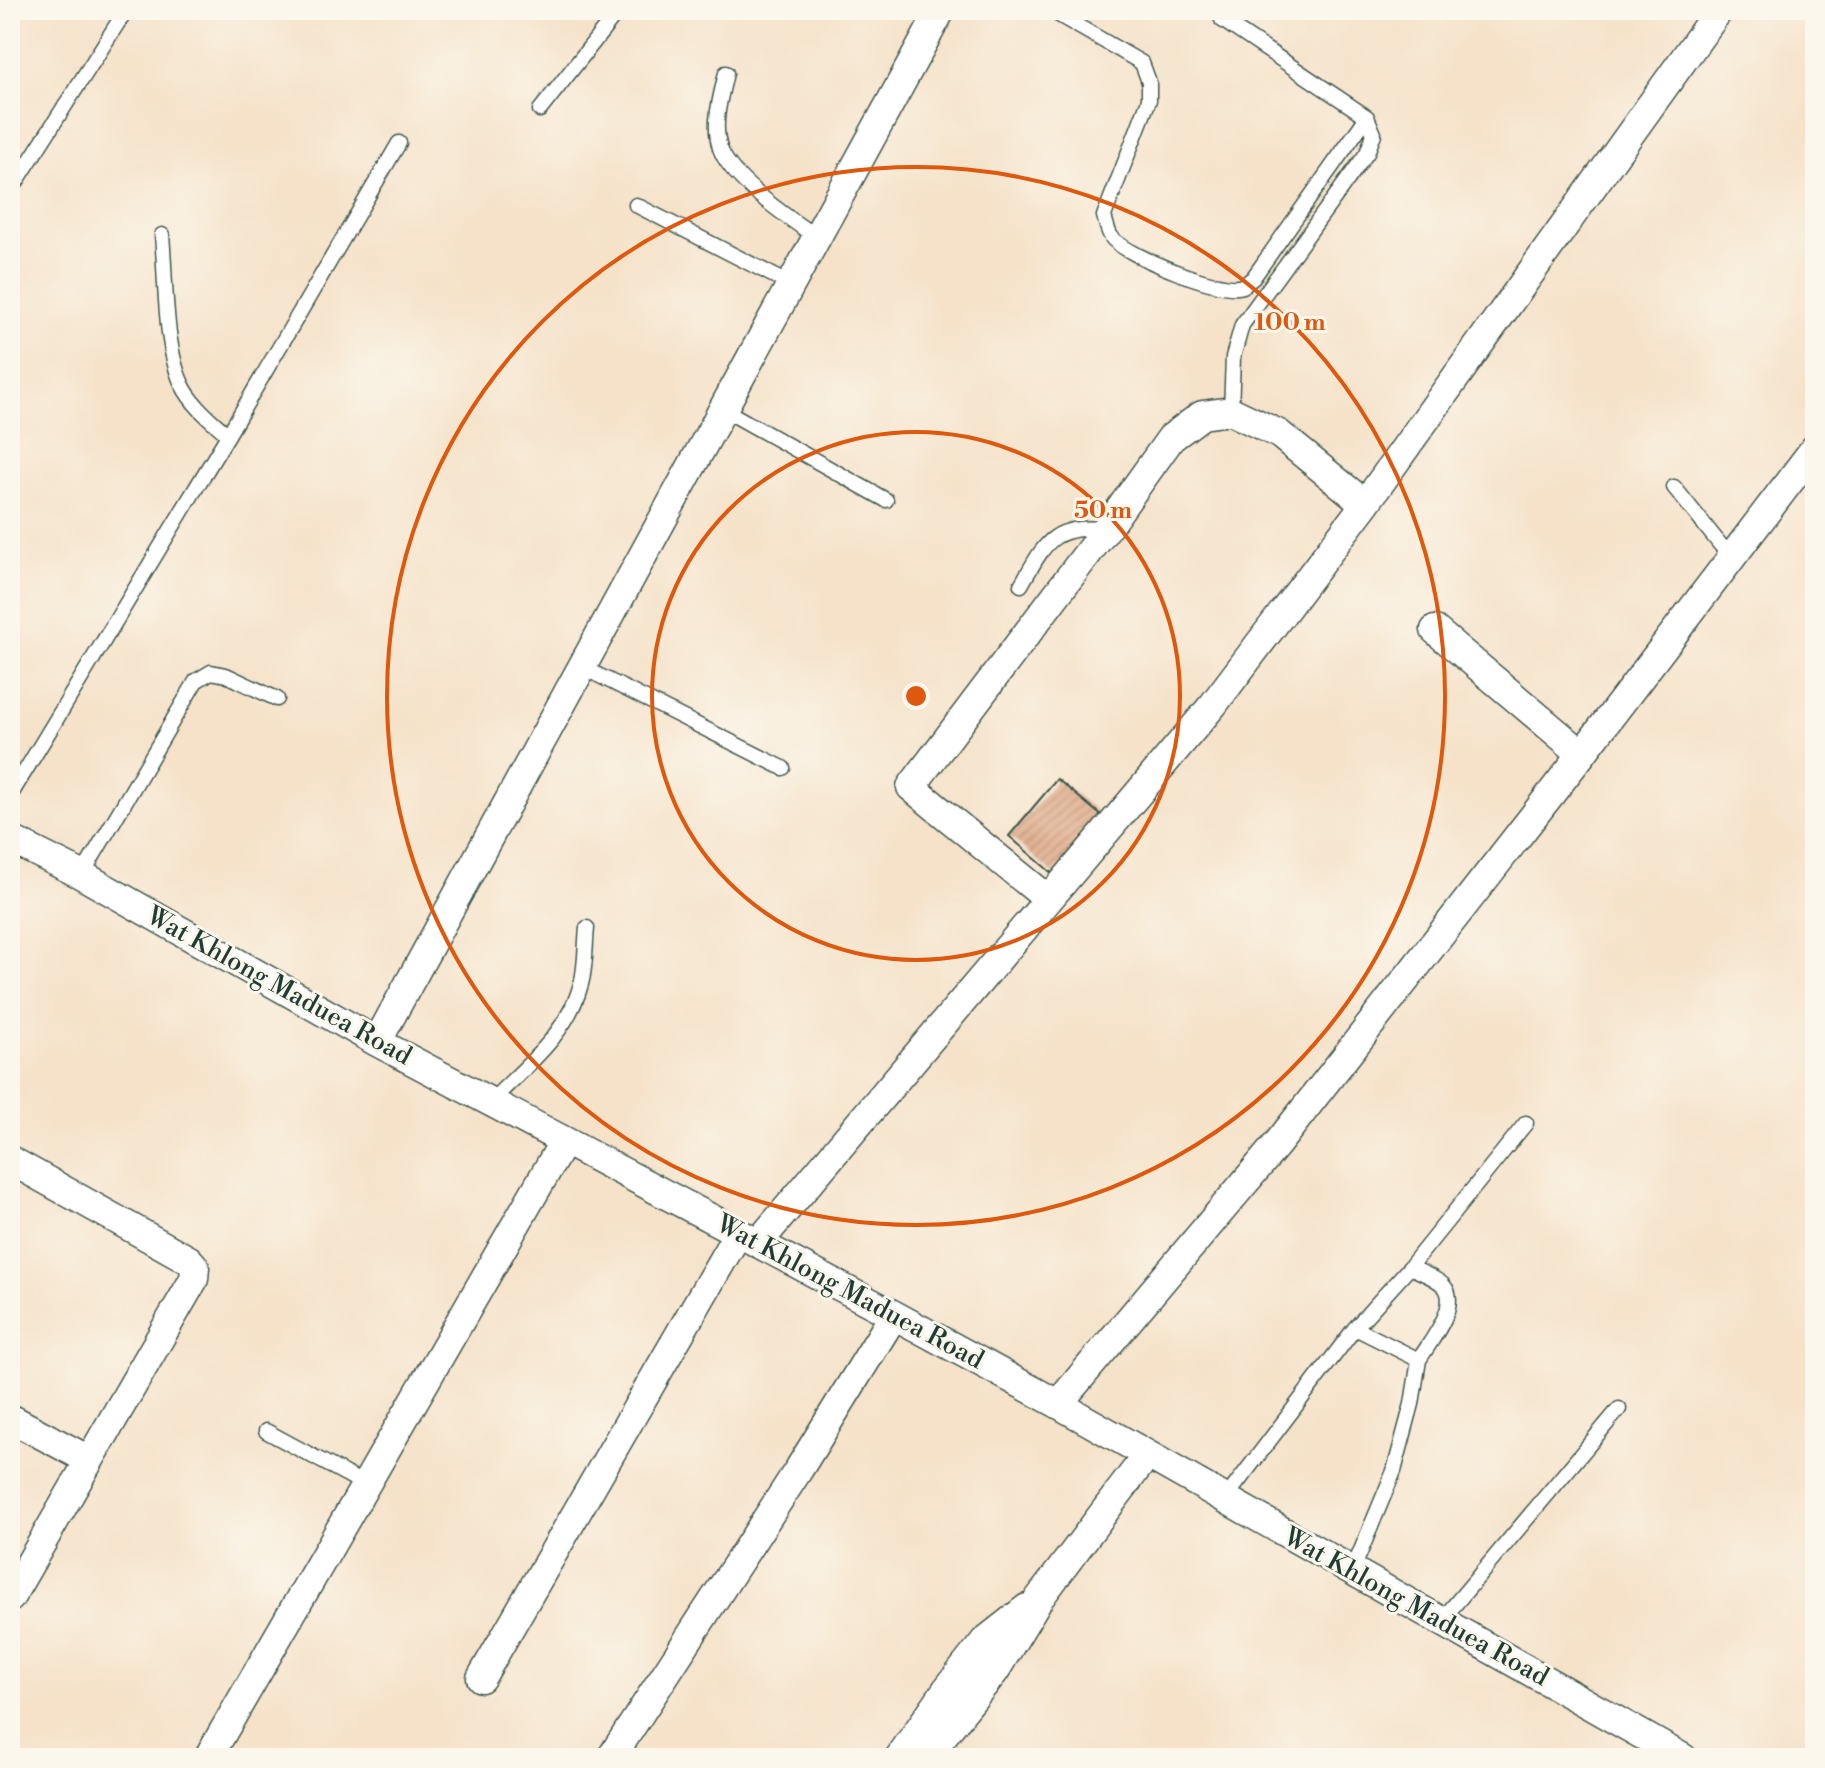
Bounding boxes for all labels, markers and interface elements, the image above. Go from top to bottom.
text: 100 m [1254,308,1326,338]
text: 50 m [1074,496,1132,526]
centre of rings [902,682,930,710]
street label: Wat Khlong Maduea Road [140,899,417,1072]
street label: Wat Khlong Maduea Road [710,1207,989,1376]
street label: Wat Khlong Maduea Road [1277,1520,1554,1693]

